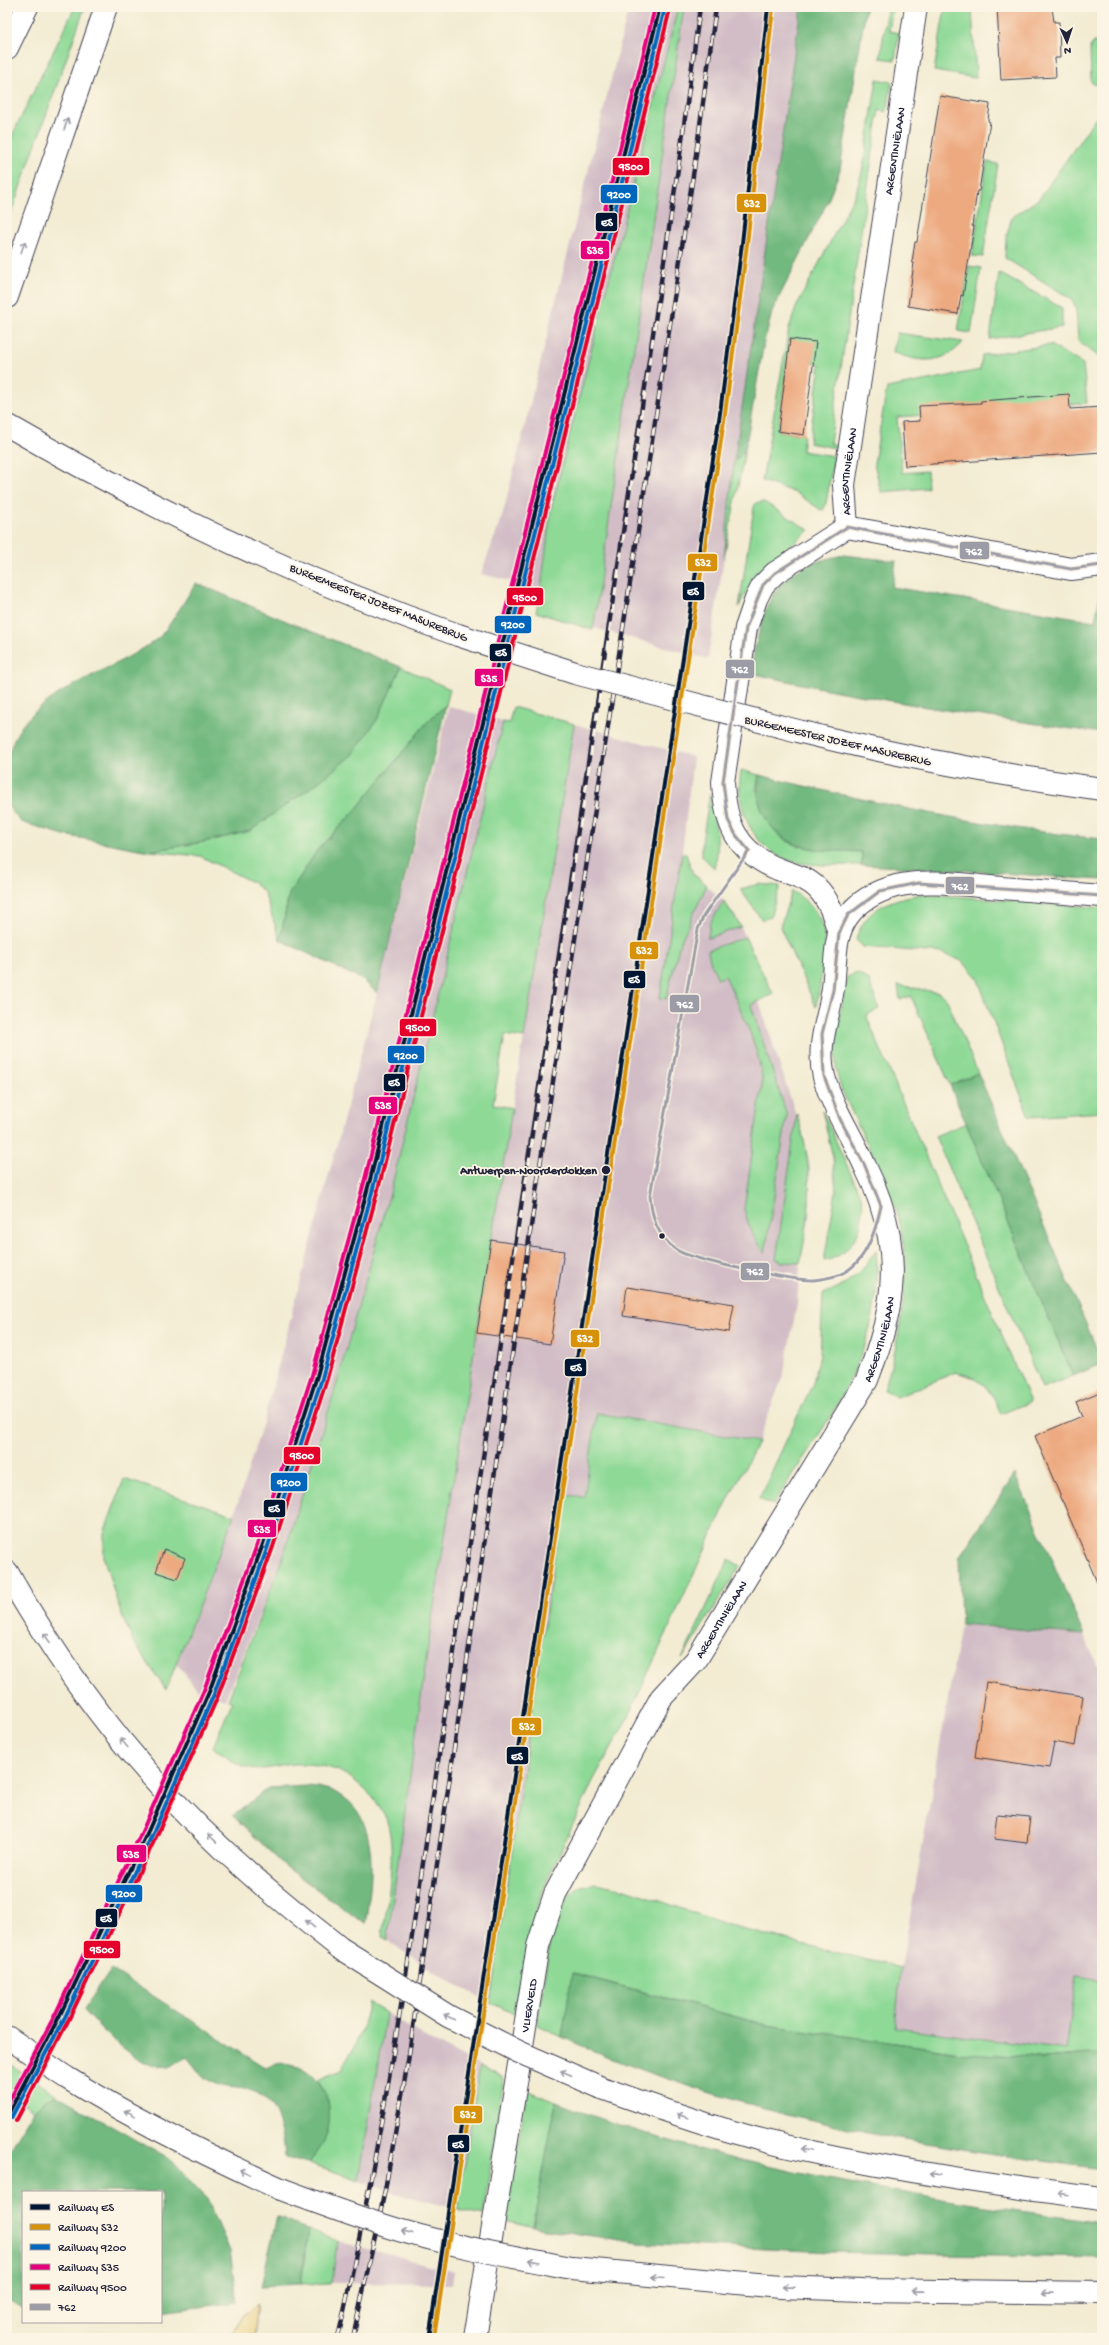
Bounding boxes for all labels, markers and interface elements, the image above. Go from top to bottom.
north arrow [1047,22,1087,62]
text: N [1064,44,1071,56]
street label: ARGENTINIËLAAN [883,106,910,196]
one-way arrow [62,118,70,130]
line badge: 9500 [612,157,650,176]
text: 9500 [618,162,644,174]
line badge: 9200 [600,184,638,204]
text: 9200 [606,190,631,202]
line badge: S32 [736,193,767,213]
text: S32 [744,199,761,211]
line badge: ES [595,212,618,232]
text: ES [600,218,614,230]
one-way arrow [20,240,27,253]
line badge: S35 [580,240,610,260]
text: S35 [587,246,604,258]
street label: ARGENTINIËLAAN [839,427,862,516]
line badge: 762 [959,541,990,560]
text: 762 [965,547,983,559]
line badge: S32 [687,553,718,572]
text: S32 [695,558,712,570]
street label: BURGEMEESTER JOZEF MASUREBRUG [286,561,470,646]
line badge: ES [682,581,705,601]
line badge: 9500 [506,587,544,606]
text: ES [686,587,700,599]
text: 9500 [512,593,538,605]
line badge: 9200 [494,615,532,634]
text: 9200 [500,620,525,632]
line badge: ES [489,643,512,662]
text: ES [494,648,508,660]
line badge: 762 [725,659,755,679]
text: 762 [731,665,749,677]
line badge: S35 [474,668,504,687]
text: S35 [481,674,498,686]
street label: BURGEMEESTER JOZEF MASUREBRUG [742,713,933,770]
line badge: 762 [945,876,975,895]
text: 762 [951,882,969,894]
line badge: S32 [629,941,659,960]
text: S32 [636,946,653,958]
line badge: ES [623,970,646,989]
text: ES [627,975,641,987]
line badge: 762 [669,994,700,1013]
text: 762 [676,1000,694,1012]
line badge: 9500 [399,1018,437,1037]
text: 9500 [405,1023,431,1035]
line badge: 9200 [387,1045,425,1064]
text: 9200 [393,1051,418,1063]
line badge: ES [383,1073,406,1092]
text: ES [387,1078,401,1090]
line badge: S35 [368,1096,398,1115]
text: S35 [375,1101,392,1113]
marker: Antwerpen-Noorderdokken [600,1164,612,1176]
place label: Antwerpen-Noorderdokken [459,1165,597,1179]
unlabelled marker [657,1231,667,1241]
line badge: 762 [740,1262,770,1281]
text: 762 [746,1267,764,1279]
street label: ARGENTINIËLAAN [862,1296,899,1385]
line badge: S32 [570,1329,600,1348]
text: S32 [577,1334,594,1346]
line badge: ES [564,1358,587,1377]
text: ES [569,1363,583,1375]
line badge: 9500 [283,1446,321,1465]
text: 9500 [289,1451,315,1463]
line badge: 9200 [270,1472,308,1492]
text: 9200 [276,1478,301,1490]
line badge: ES [263,1499,286,1518]
text: ES [267,1504,281,1516]
line badge: S35 [247,1519,277,1538]
text: S35 [254,1525,271,1537]
street label: ARGENTINIËLAAN [694,1579,752,1662]
one-way arrow [43,1633,51,1644]
line badge: S32 [511,1717,542,1736]
text: S32 [519,1722,536,1734]
one-way arrow [119,1738,128,1748]
line badge: ES [506,1746,529,1765]
text: ES [510,1752,524,1764]
one-way arrow [207,1834,217,1843]
line badge: S35 [116,1844,147,1863]
text: S35 [123,1850,140,1862]
line badge: 9200 [105,1884,143,1903]
text: 9200 [111,1889,136,1901]
line badge: ES [95,1908,118,1928]
text: ES [99,1914,113,1926]
one-way arrow [305,1919,315,1928]
line badge: 9500 [83,1940,121,1959]
text: 9500 [89,1945,115,1957]
street label: VLIERVELD [519,1978,542,2034]
one-way arrow [443,2013,455,2020]
one-way arrow [561,2069,573,2076]
line badge: S32 [453,2105,483,2124]
one-way arrow [124,2108,136,2116]
text: S32 [460,2110,477,2122]
one-way arrow [675,2112,688,2119]
line badge: ES [447,2134,470,2153]
text: ES [451,2140,465,2152]
one-way arrow [801,2146,814,2154]
one-way arrow [240,2168,252,2176]
one-way arrow [929,2170,942,2178]
one-way arrow [1057,2190,1070,2198]
legend [22,2191,162,2323]
text: Railway ES [58,2202,114,2216]
text: Railway S32 [58,2222,119,2236]
one-way arrow [401,2228,414,2236]
text: Railway 9200 [58,2242,127,2256]
one-way arrow [528,2257,541,2265]
text: Railway S35 [58,2262,119,2276]
one-way arrow [652,2273,665,2280]
text: Railway 9500 [58,2282,127,2296]
one-way arrow [782,2283,795,2291]
one-way arrow [912,2287,925,2295]
one-way arrow [1042,2289,1055,2296]
text: 762 [57,2302,76,2316]

